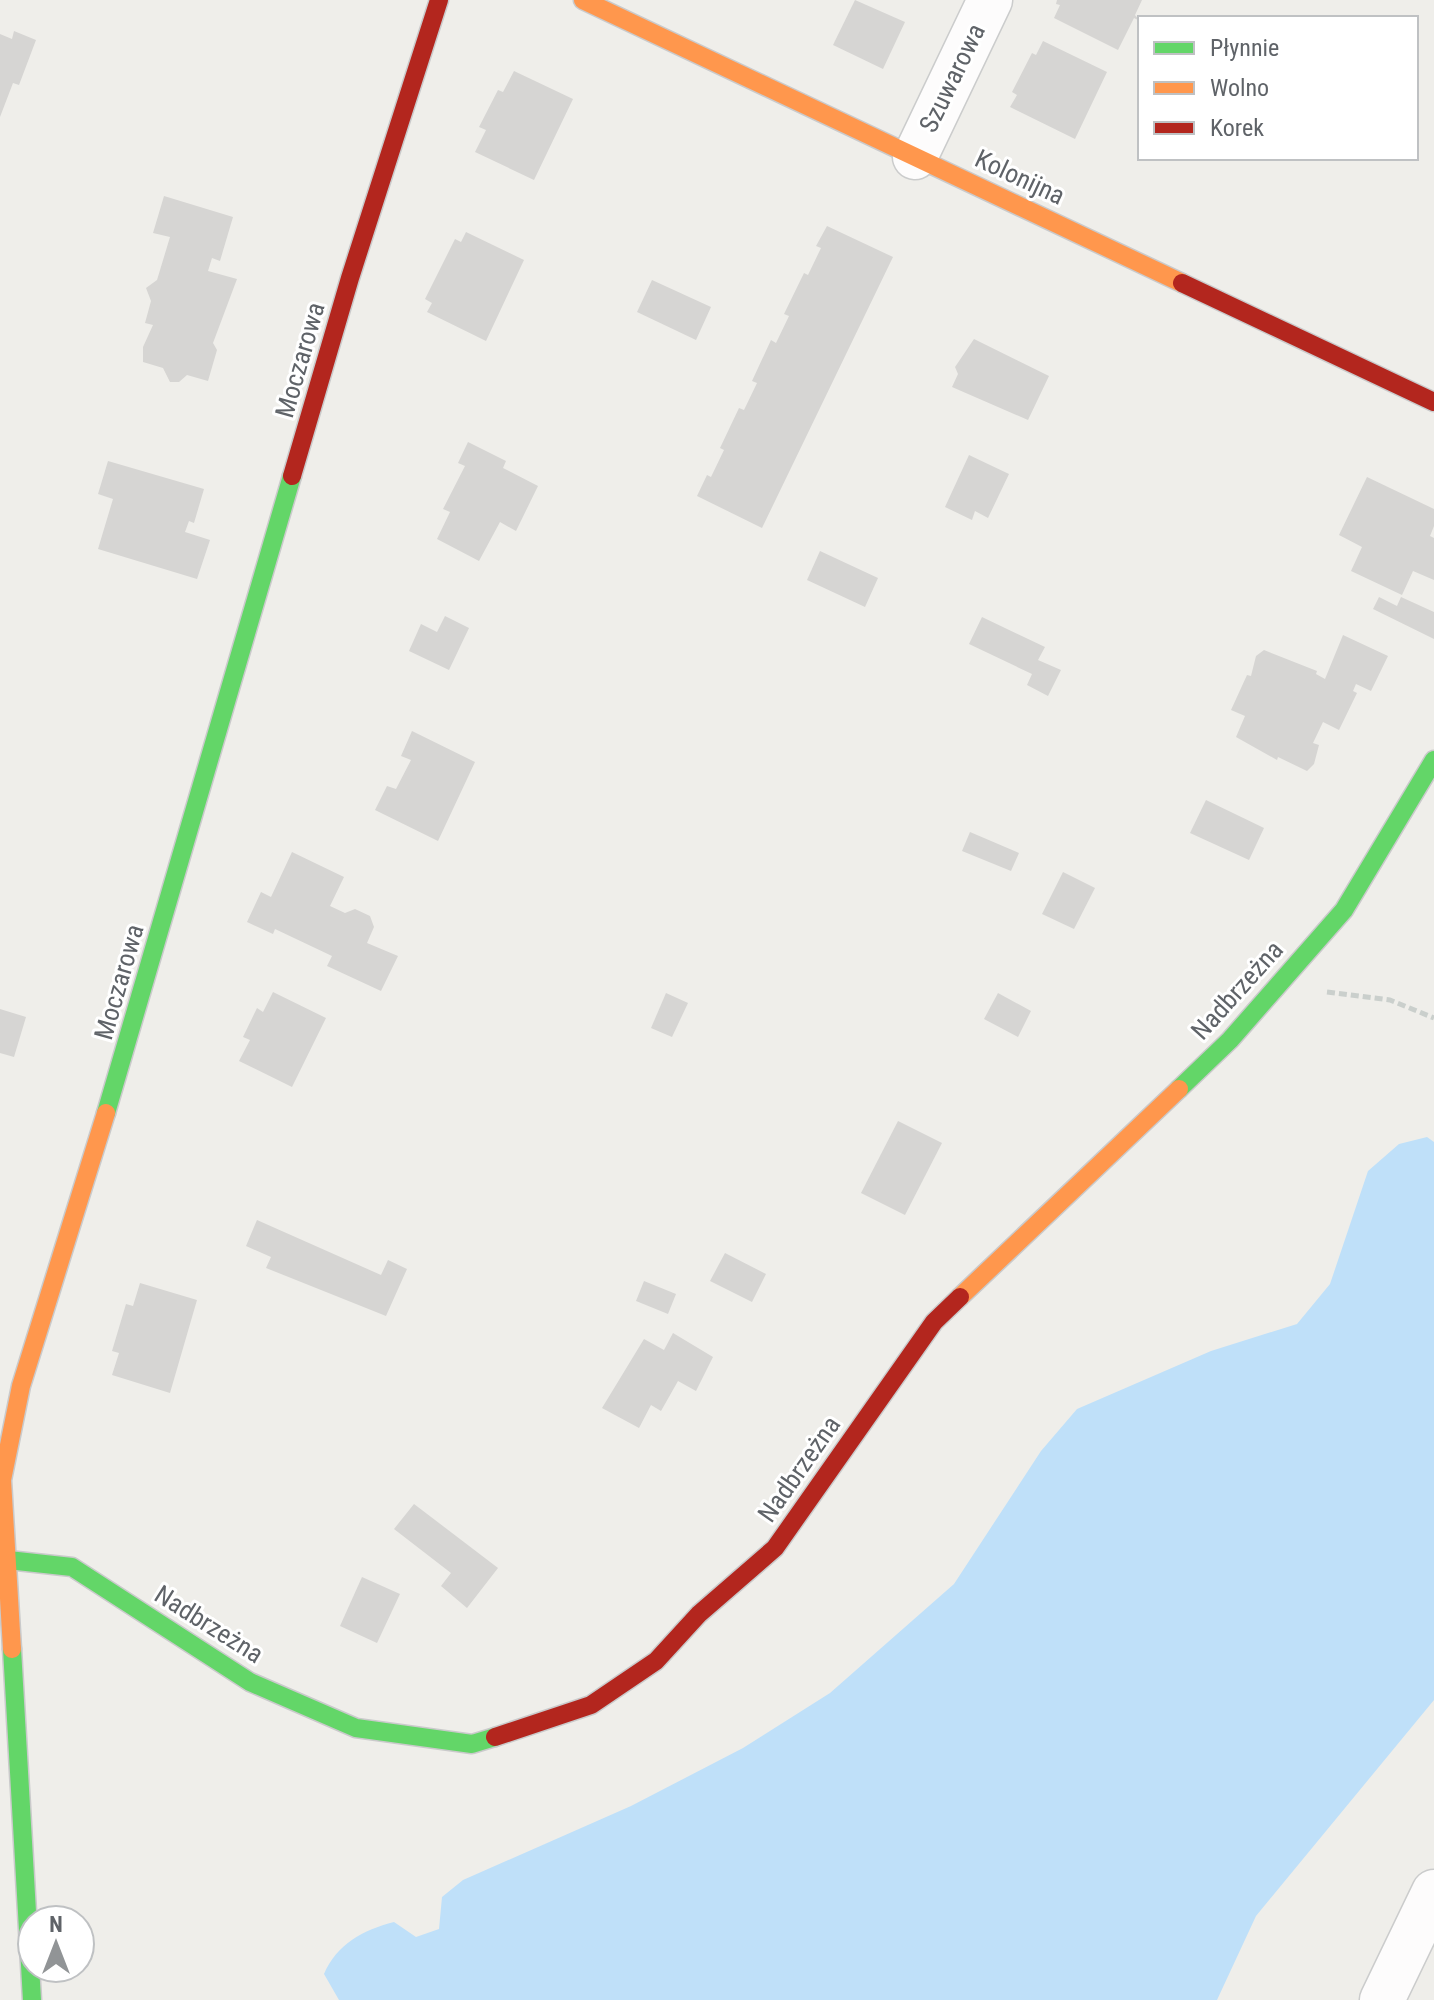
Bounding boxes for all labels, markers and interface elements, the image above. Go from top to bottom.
legend [1138,16,1418,160]
street label: Szuwarowa [913,19,991,137]
text: Płynnie [1210,34,1279,62]
text: Wolno [1210,74,1269,102]
text: Korek [1210,114,1264,142]
street label: Kolonijna [970,143,1070,211]
street label: Moczarowa [269,299,331,421]
street label: Moczarowa [88,921,150,1043]
street label: Nadbrzeżna [1185,935,1289,1045]
street label: Nadbrzeżna [752,1410,846,1528]
street label: Nadbrzeżna [149,1579,269,1669]
north arrow [16,1904,96,1984]
text: N [49,1912,63,1937]

